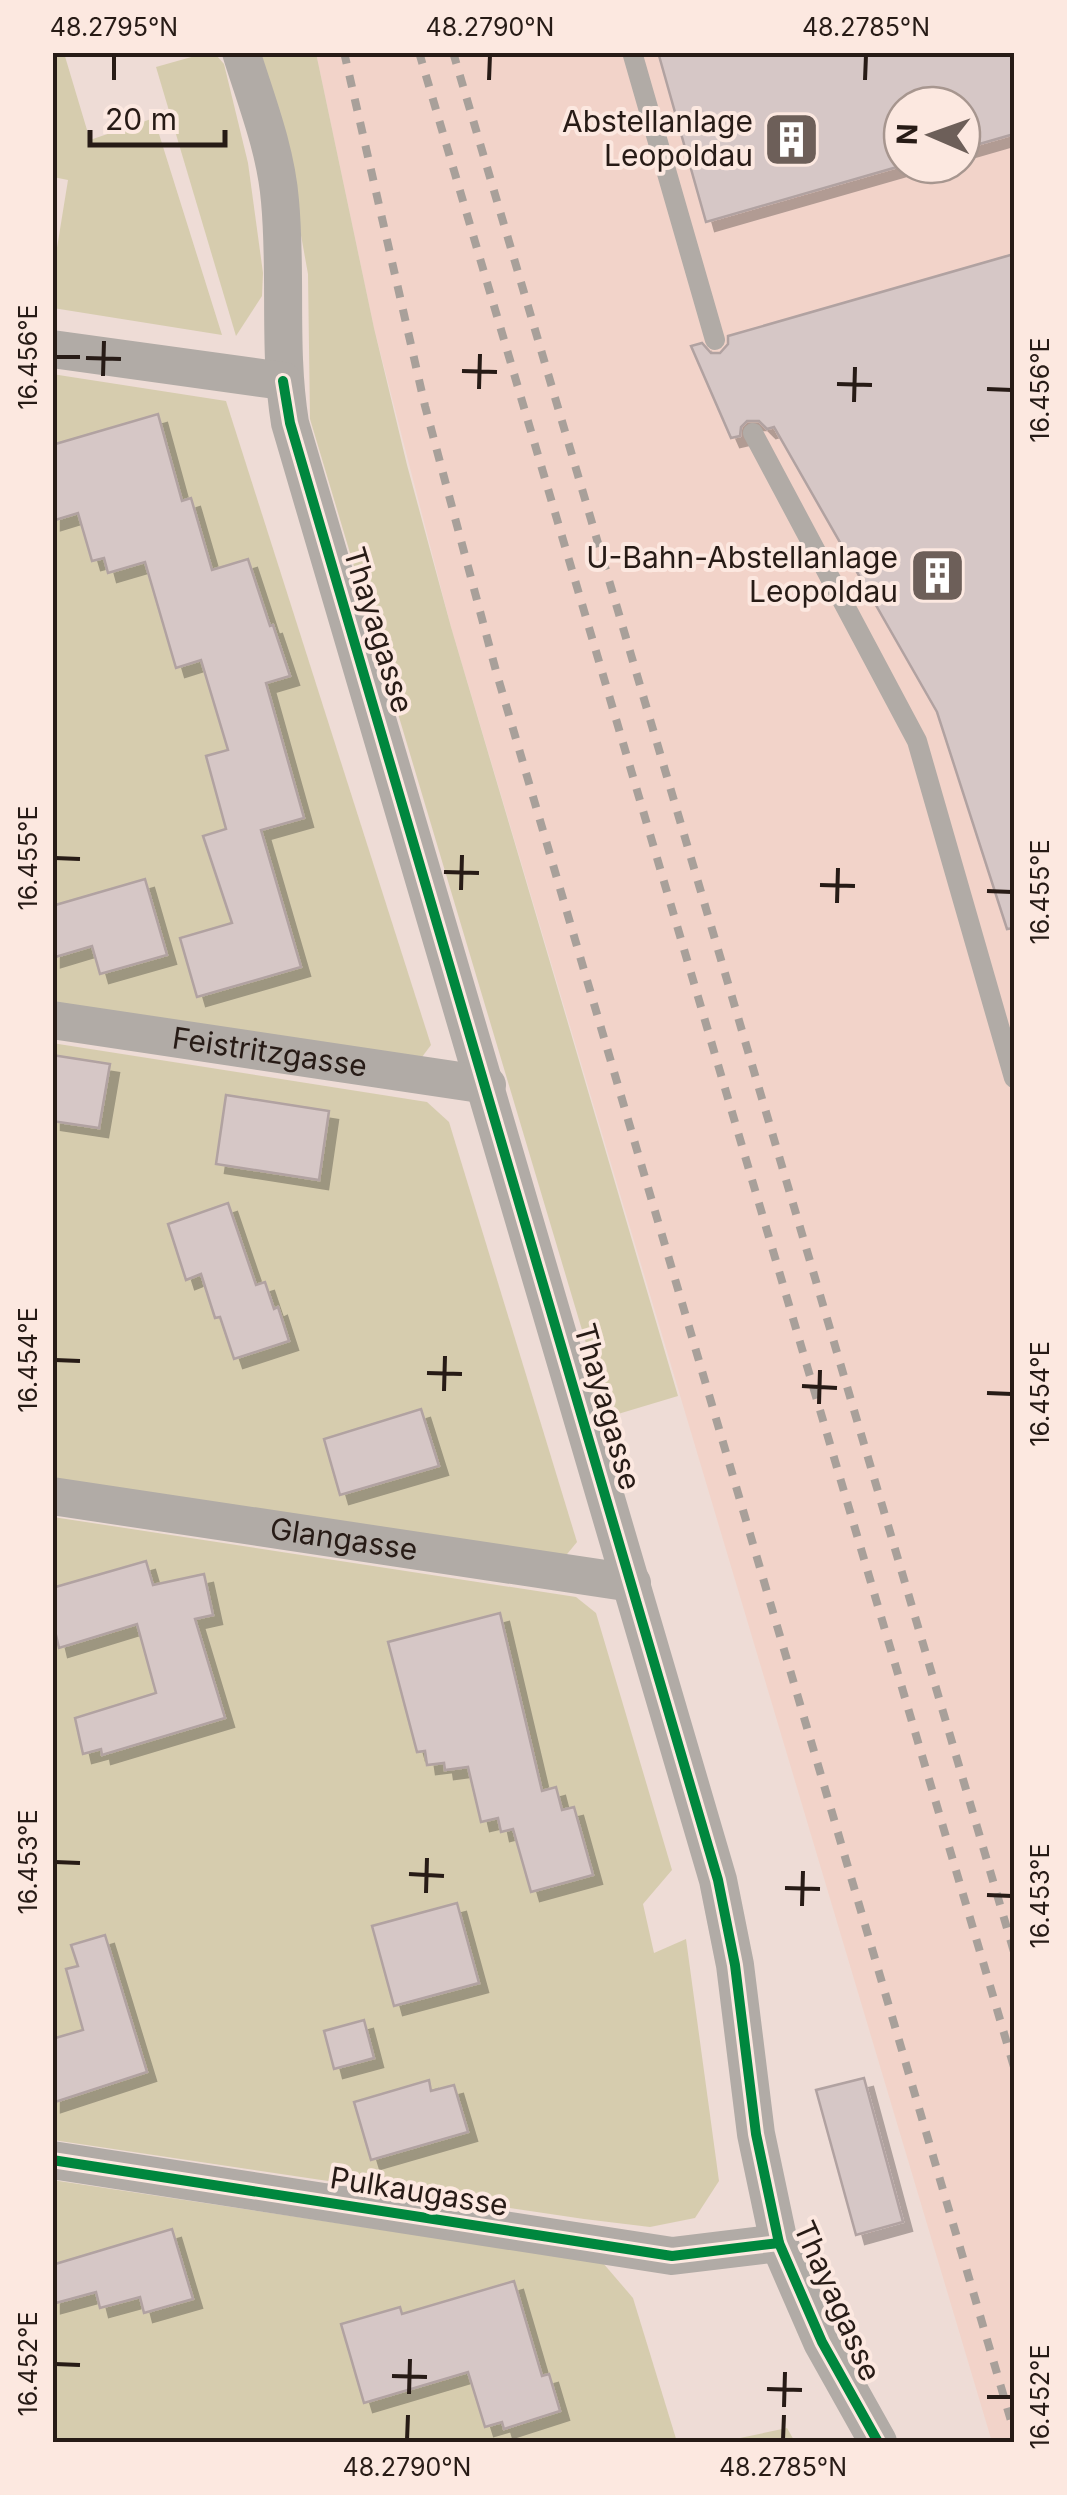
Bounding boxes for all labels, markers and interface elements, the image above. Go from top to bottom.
text: 48.2795°N [50,12,178,42]
text: 48.2790°N [426,12,554,42]
text: 48.2785°N [802,12,930,42]
scale bar [90,85,225,147]
north arrow [882,85,982,185]
text: 20 m [105,101,177,137]
place label: Abstellanlage Leopoldau [562,103,753,173]
building icon: Abstellanlage Leopoldau [762,109,822,169]
text: N [890,123,924,145]
text: 16.456°E [13,304,43,410]
text: 16.456°E [1025,337,1055,443]
place label: U-Bahn-Abstellanlage Leopoldau [586,539,898,609]
street label: Thayagasse [337,542,421,717]
building icon: U-Bahn-Abstellanlage Leopoldau [907,545,967,605]
text: 16.455°E [13,806,43,911]
text: 16.455°E [1025,840,1055,945]
street label: Feistritzgasse [170,1019,370,1084]
text: 16.454°E [13,1307,43,1413]
street label: Thayagasse [567,1319,649,1494]
text: 16.454°E [1025,1341,1055,1447]
street label: Glangasse [268,1510,420,1568]
text: 16.453°E [13,1810,43,1914]
text: 16.453°E [1025,1844,1055,1948]
street label: Pulkaugasse [328,2159,511,2223]
street label: Thayagasse [787,2215,889,2386]
text: 16.452°E [13,2311,43,2417]
text: 16.452°E [1025,2344,1055,2450]
text: 48.2790°N [343,2452,471,2482]
text: 48.2785°N [719,2452,847,2482]

